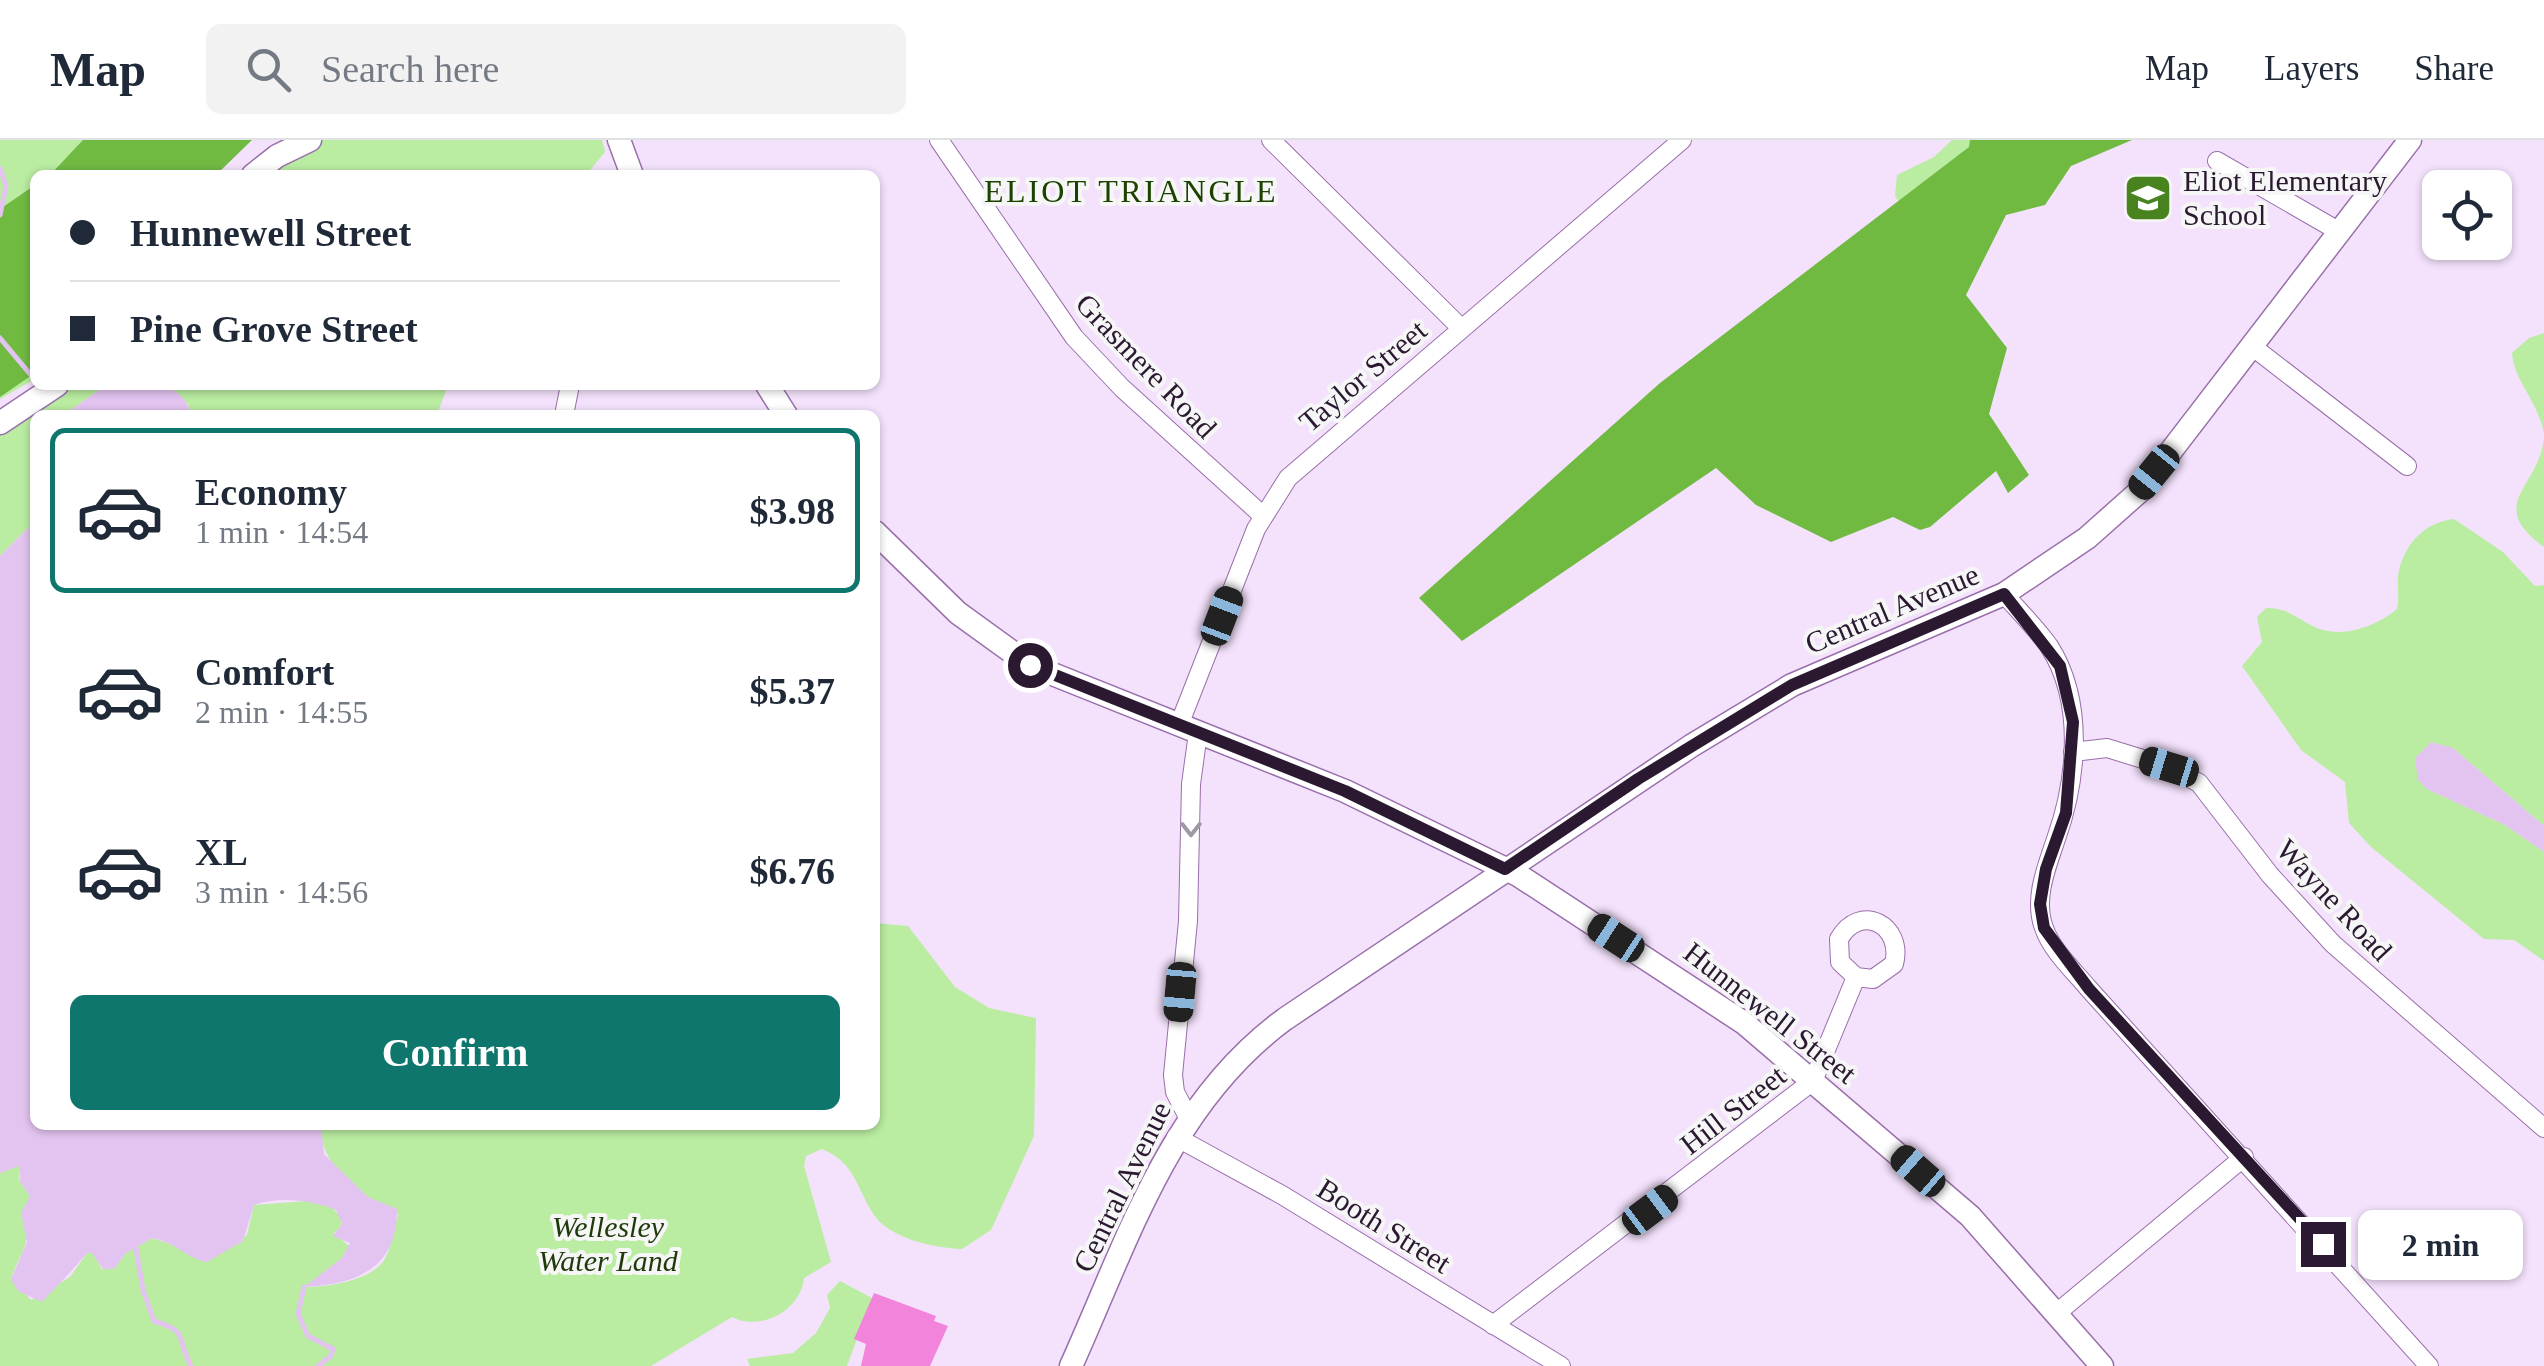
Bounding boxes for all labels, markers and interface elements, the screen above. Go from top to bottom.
search box [206,24,906,114]
icon: search [241,42,296,97]
text: Map [50,43,146,96]
text: Search here [321,48,499,90]
text: Map [2145,49,2209,88]
text: Layers [2264,49,2359,88]
text: Share [2414,49,2494,88]
place label: Eliot Elementary School [2183,164,2387,231]
map controls [2422,170,2512,260]
button: locate [2422,170,2512,260]
school or university icon: Eliot Elementary School [2122,172,2174,224]
district label: ELIOT TRIANGLE [984,173,1278,209]
text: Hunnewell Street [130,212,411,254]
street label: Grasmere Road [1069,287,1223,445]
text: Pine Grove Street [130,308,418,350]
street label: Taylor Street [1293,313,1433,438]
car [2123,439,2185,505]
icon: car [75,466,165,556]
text: Economy [195,471,347,513]
text: $3.98 [750,490,835,532]
text: 1 min · 14:54 [195,514,368,550]
street label: Central Avenue [1800,557,1983,660]
car [1197,583,1247,649]
route start [1008,643,1053,688]
icon: car [75,646,165,736]
text: Comfort [195,651,334,693]
text: $5.37 [750,670,835,712]
text: 2 min · 14:55 [195,694,368,730]
car [2136,744,2202,790]
one-way arrow [1180,822,1202,838]
icon: car [75,826,165,916]
text: XL [195,831,248,873]
street label: Wayne Road [2270,832,2399,967]
text: $6.76 [750,850,835,892]
text: 3 min · 14:56 [195,874,368,910]
car [1583,909,1649,967]
street label: Hunnewell Street [1678,935,1863,1090]
car [1162,961,1198,1023]
button: Confirm [70,995,840,1110]
street label: Hill Street [1674,1058,1792,1161]
street label: Central Avenue [1066,1096,1177,1277]
car [1886,1140,1950,1202]
street label: Booth Street [1312,1172,1458,1280]
car [1617,1180,1683,1240]
callout: 2 min [2358,1209,2523,1279]
park label: Wellesley Water Land [538,1210,679,1277]
route end [2301,1222,2346,1267]
text: 2 min [2402,1227,2479,1263]

